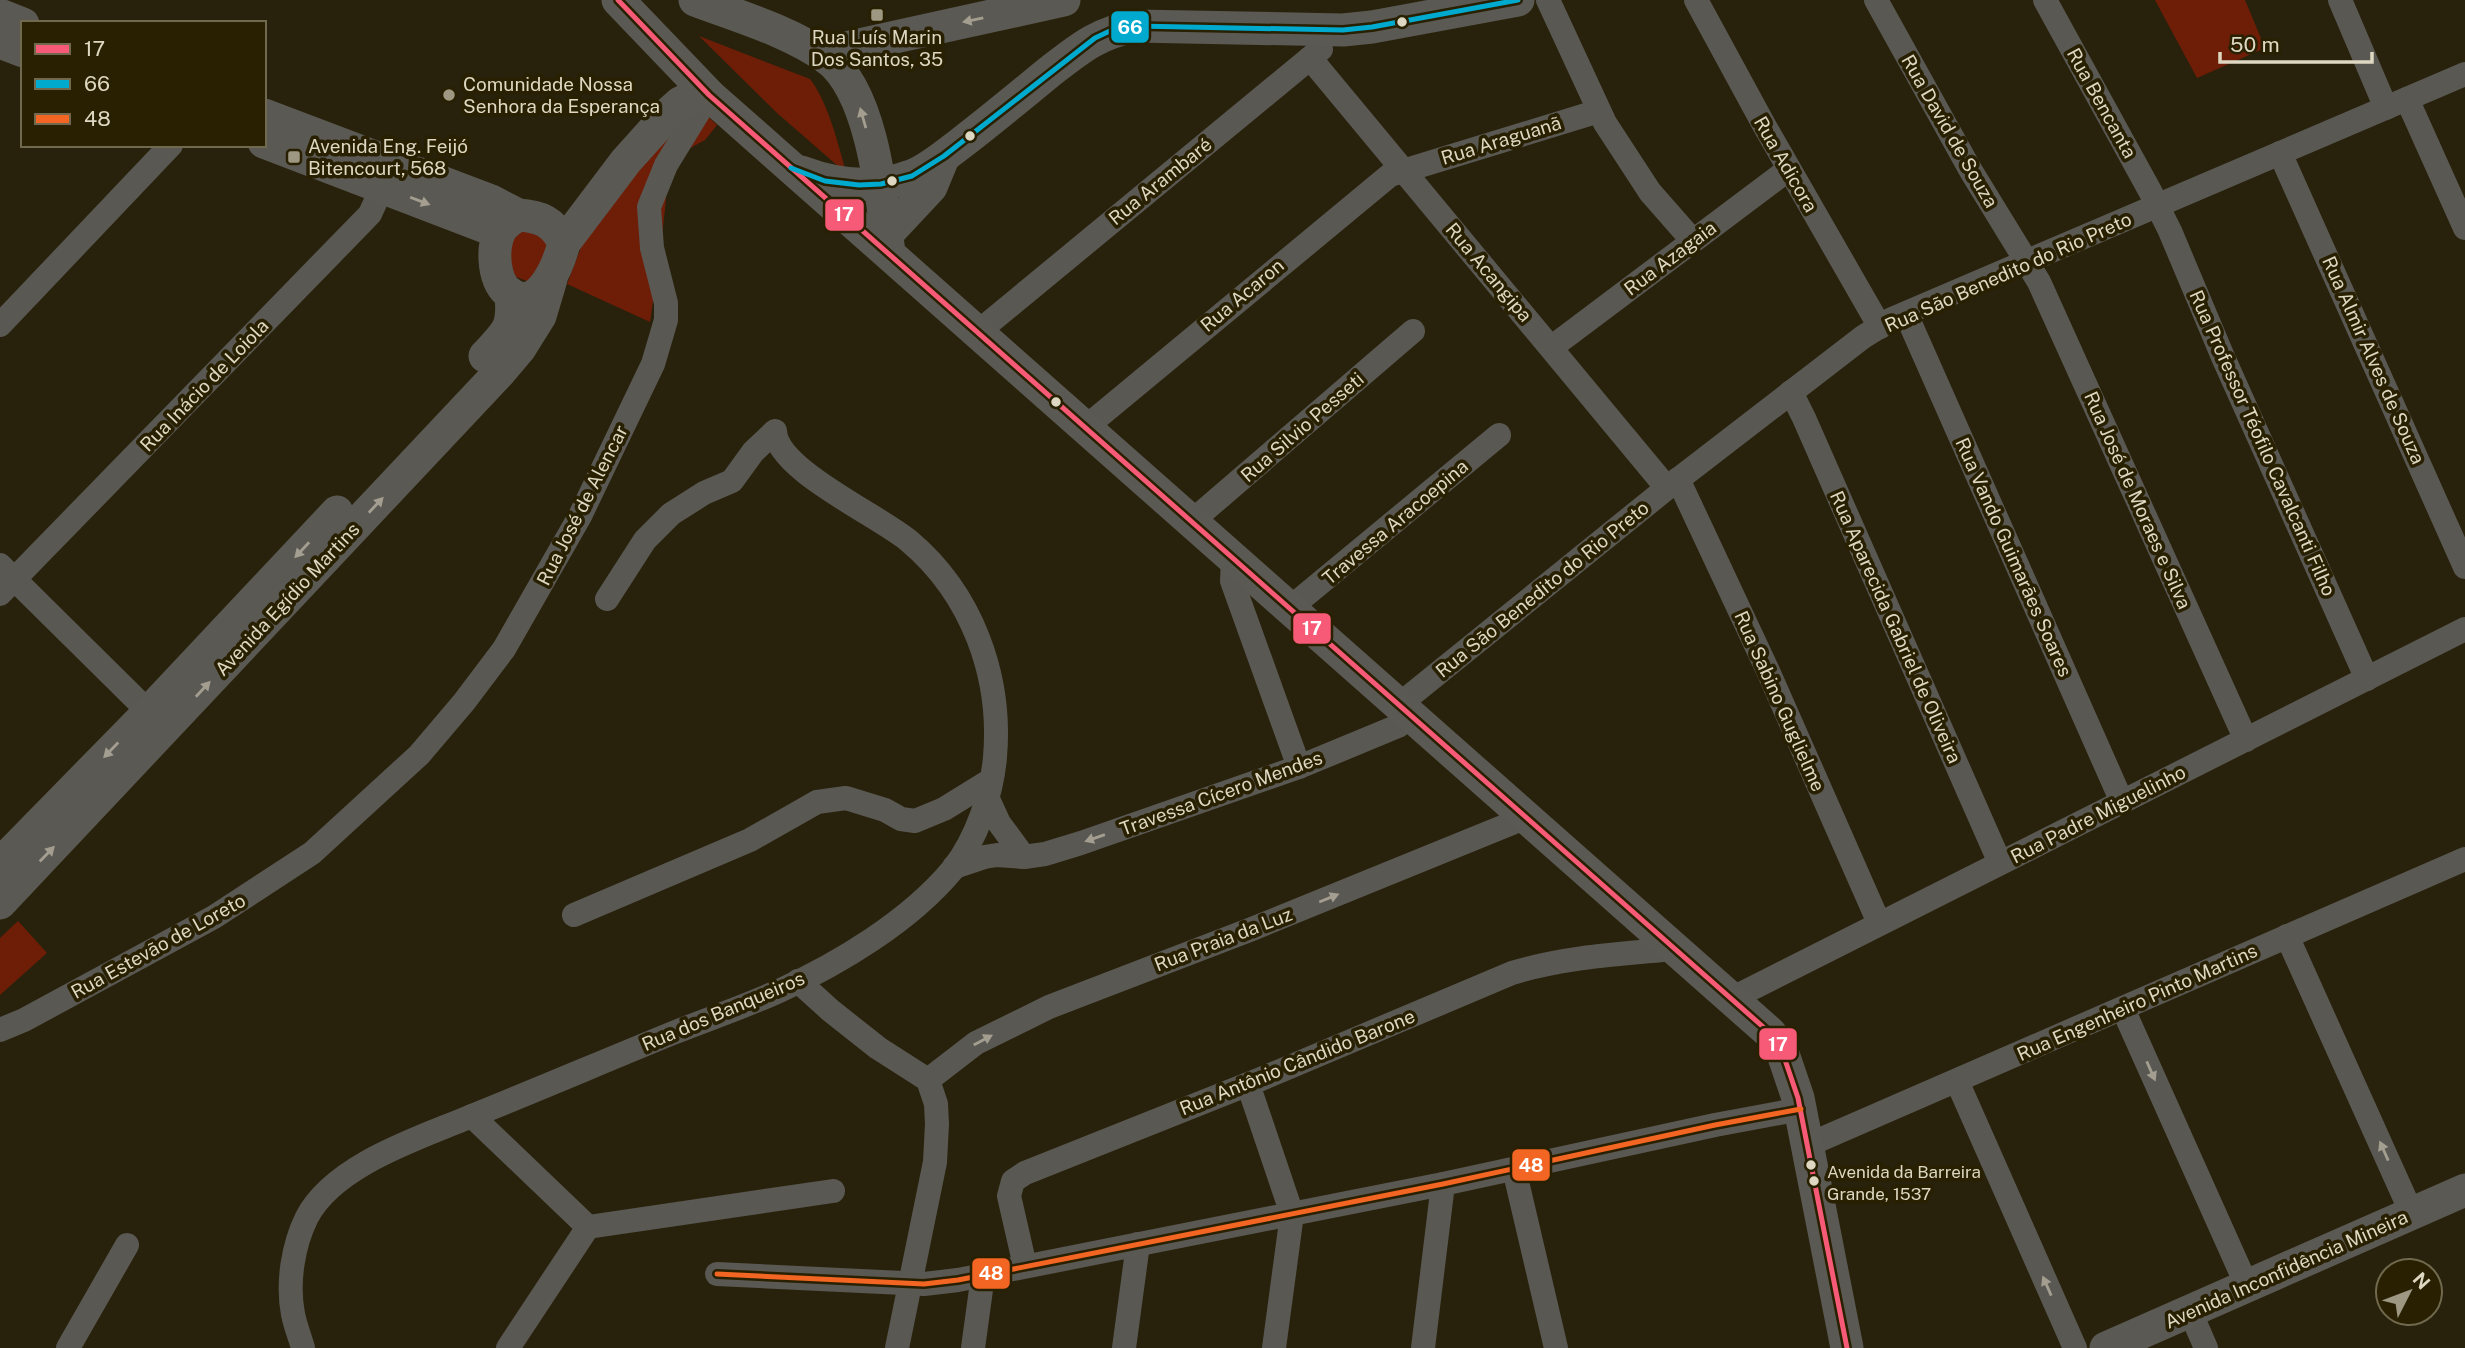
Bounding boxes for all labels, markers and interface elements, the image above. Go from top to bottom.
marker: Rua Luís Marin Dos Santos, 35 [869,7,885,23]
line badge: 66 [1110,10,1150,44]
one-way arrow [962,14,984,25]
unlabelled marker [1395,15,1409,29]
text: 66 [1117,16,1143,38]
legend [21,21,266,147]
scale bar [2220,21,2372,65]
place label: Rua Luís Marin Dos Santos, 35 [811,26,943,70]
text: 50 m [2230,32,2280,57]
text: 17 [84,36,105,61]
street label: Rua Bencanta [2063,44,2141,162]
street label: Rua David de Souza [1897,51,2003,211]
text: 66 [84,71,110,96]
place label: Comunidade Nossa Senhora da Esperança [463,73,660,117]
marker: Comunidade Nossa Senhora da Esperança [441,87,457,103]
text: 48 [84,106,111,131]
one-way arrow [858,107,868,128]
street label: Rua Araguanã [1438,111,1564,169]
street label: Rua Adicora [1750,112,1822,216]
unlabelled marker [963,129,977,143]
street label: Rua Arambaré [1104,133,1216,229]
place label: Avenida Eng. Feijó Bitencourt, 568 [308,135,468,179]
marker: Avenida Eng. Feijó Bitencourt, 568 [286,149,302,165]
unlabelled marker [885,174,899,188]
one-way arrow [409,196,430,207]
line badge: 17 [824,198,865,232]
text: 17 [834,203,854,225]
street label: Rua São Benedito do Rio Preto [1881,208,2135,336]
street label: Rua Azagaia [1620,216,1720,300]
street label: Rua Acangipa [1441,218,1537,326]
street label: Rua Almir Alves de Souza [2318,253,2430,467]
street label: Rua Acaron [1196,254,1288,336]
street label: Rua Professor Téofilo Cavalcanti Filho [2185,287,2341,599]
street label: Rua Inácio de Loiola [135,314,273,456]
street label: Rua Silvio Pesseti [1236,368,1368,486]
street label: Rua José de Moraes e Silva [2080,388,2196,612]
unlabelled marker [1049,395,1063,409]
street label: Rua José de Alencar [532,421,632,589]
street label: Rua Vando Guimarães Soares [1951,434,2077,680]
street label: Travessa Aracoepina [1318,455,1472,589]
street label: Rua Aparecida Gabriel de Oliveira [1826,488,1966,766]
street label: Rua São Benedito do Rio Preto [1431,496,1653,682]
one-way arrow [367,497,383,514]
street label: Avenida Egídio Martins [210,518,364,680]
one-way arrow [294,541,310,558]
street label: Rua Sabino Guglielme [1730,607,1830,795]
line badge: 17 [1292,612,1332,645]
text: 17 [1302,617,1322,639]
one-way arrow [195,681,211,698]
one-way arrow [104,741,120,758]
street label: Travessa Cícero Mendes [1117,746,1325,840]
street label: Rua Padre Miguelinho [2007,760,2189,868]
one-way arrow [1085,833,1106,844]
one-way arrow [39,845,55,863]
street label: Rua Estevão de Loreto [67,889,249,1003]
one-way arrow [1319,892,1340,903]
street label: Rua Praia da Luz [1151,903,1295,975]
street label: Rua Engenheiro Pinto Martins [2013,939,2261,1065]
street label: Rua dos Banqueiros [638,967,808,1055]
street label: Rua Antônio Cândido Barone [1176,1005,1418,1119]
line badge: 17 [1758,1027,1798,1061]
text: 17 [1768,1033,1788,1055]
one-way arrow [973,1034,993,1045]
one-way arrow [2145,1061,2157,1081]
one-way arrow [2378,1141,2390,1161]
line badge: 48 [1511,1148,1551,1182]
text: 48 [1518,1154,1544,1176]
unlabelled marker [1804,1158,1818,1172]
place label: Avenida da Barreira Grande, 1537 [1827,1162,1981,1204]
marker: Avenida da Barreira Grande, 1537 [1807,1174,1821,1188]
street label: Avenida Inconfidência Mineira [2161,1205,2411,1333]
line badge: 48 [971,1257,1011,1290]
north arrow [2374,1257,2444,1327]
text: 48 [978,1262,1004,1284]
text: N [2408,1268,2435,1294]
one-way arrow [2041,1275,2052,1296]

